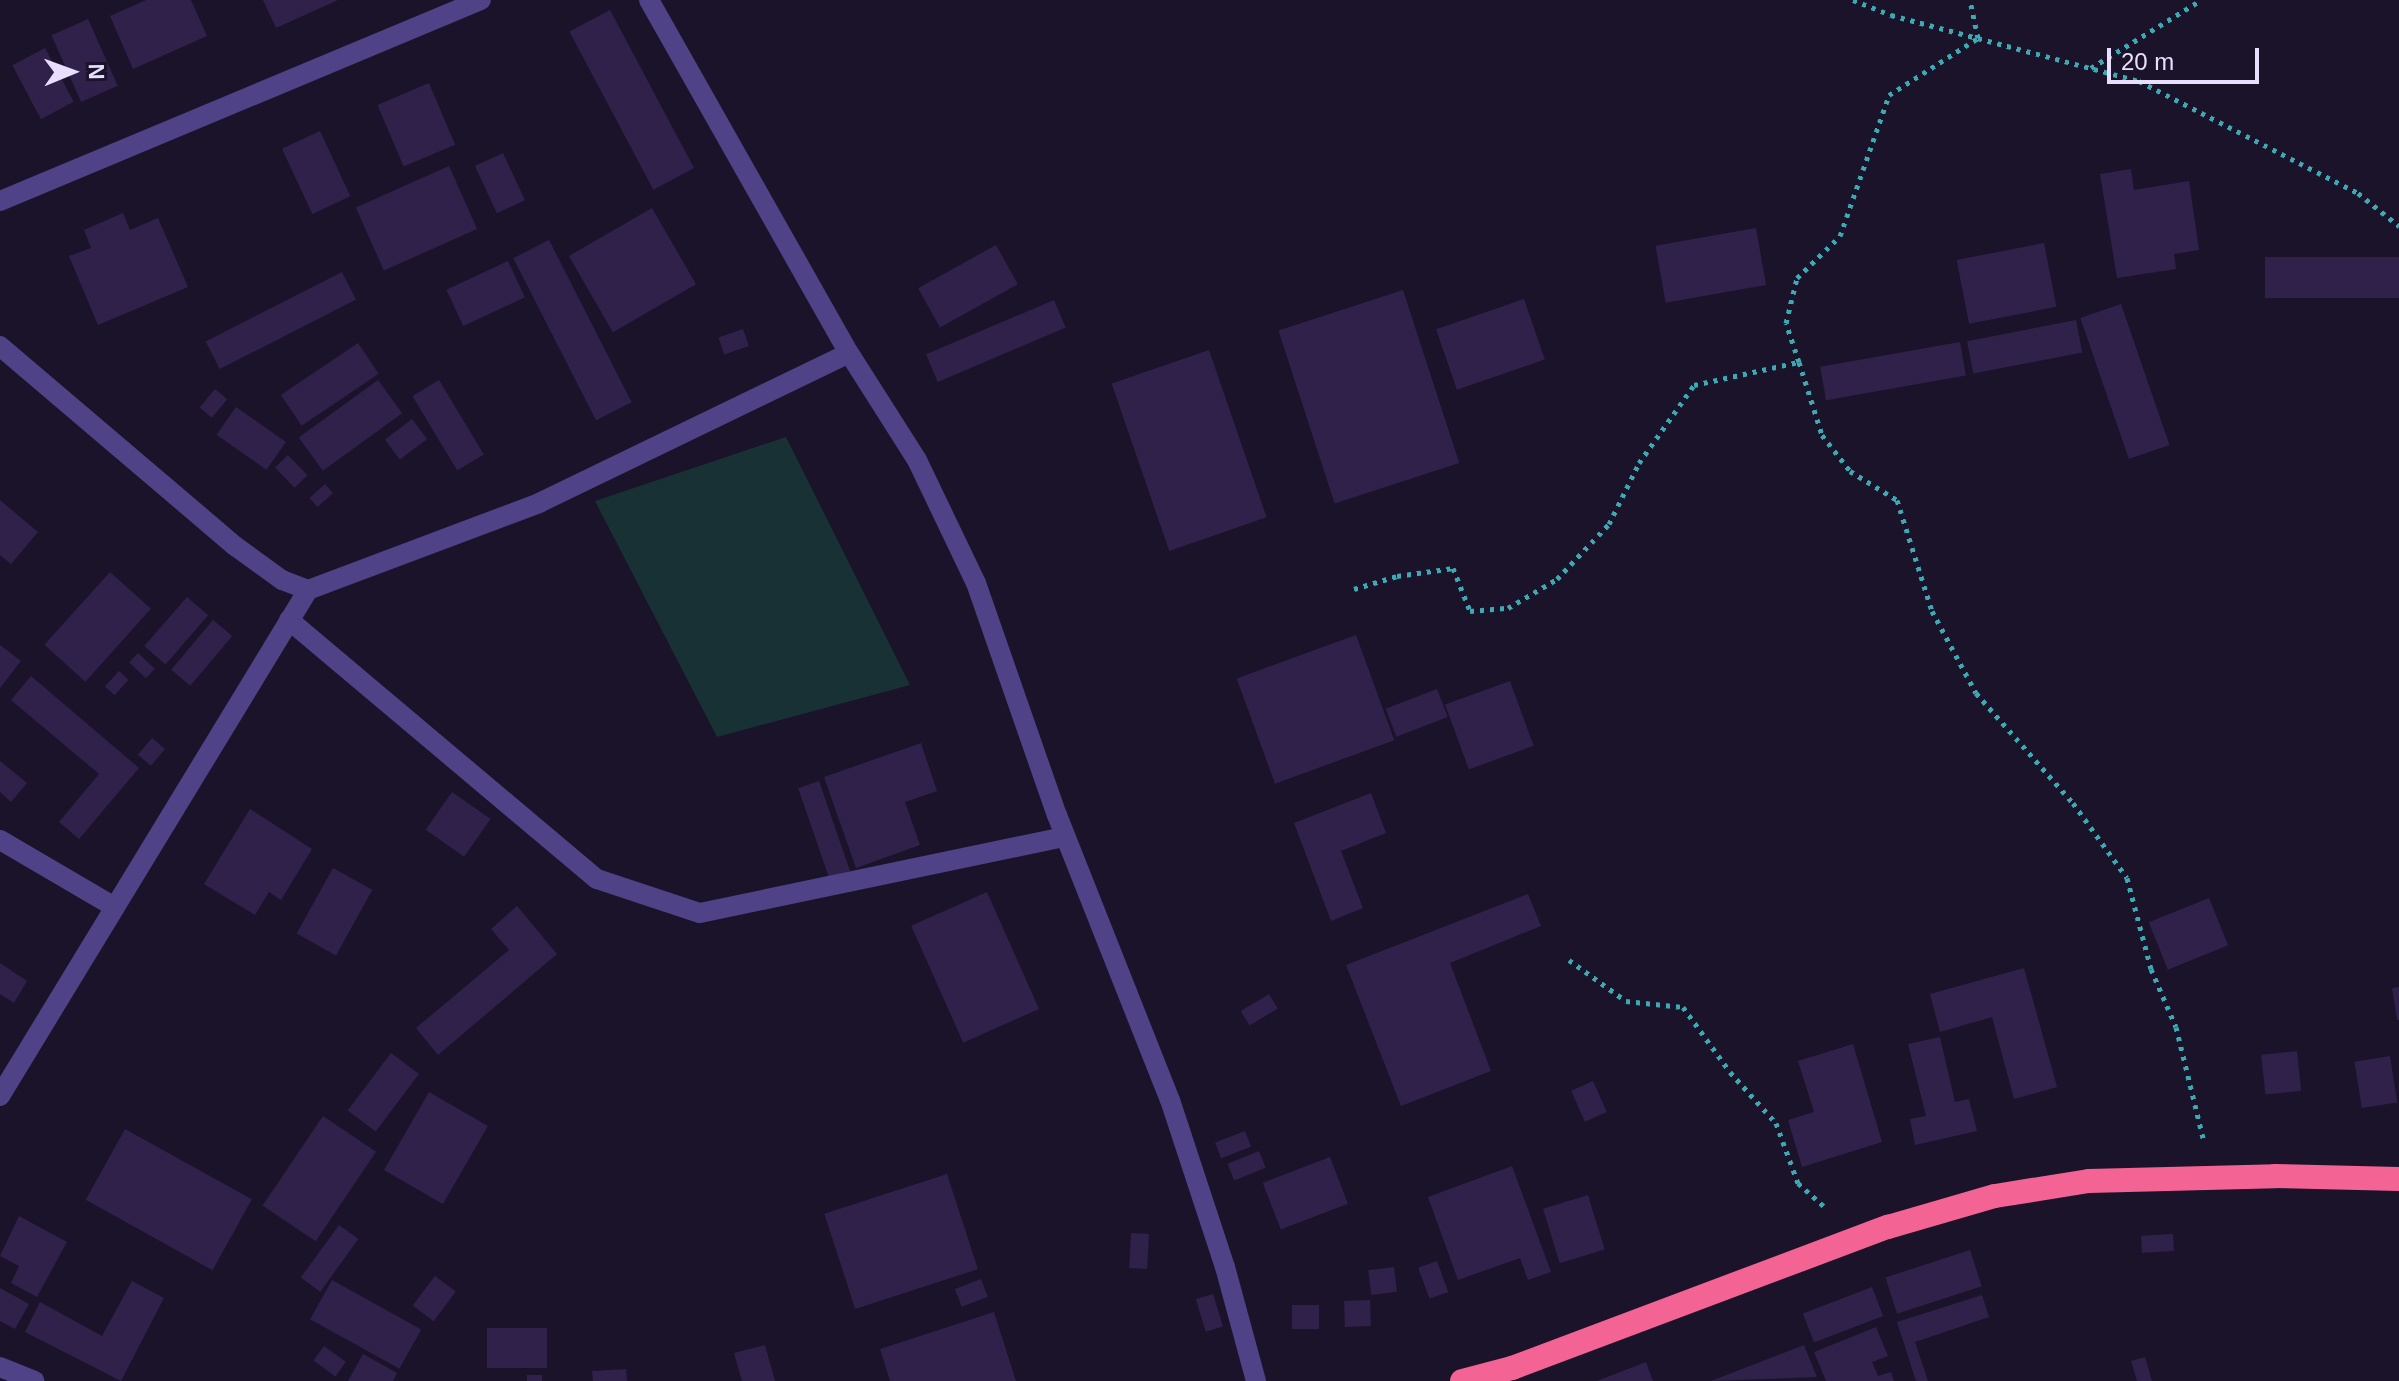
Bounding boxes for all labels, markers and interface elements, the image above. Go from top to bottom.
north arrow [32,32,112,112]
scale bar [2111,32,2263,82]
text: 20 m [2121,48,2174,75]
text: N [84,63,109,80]

